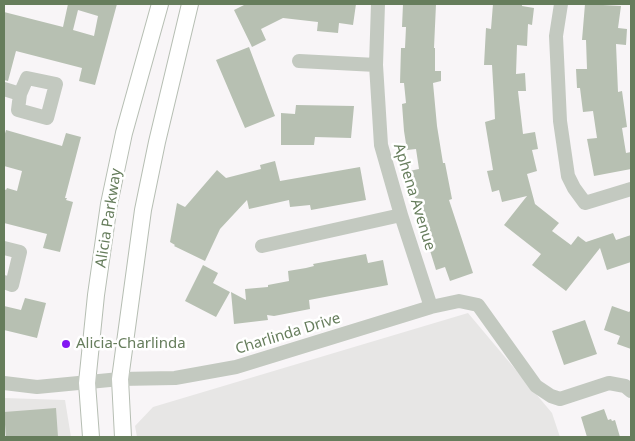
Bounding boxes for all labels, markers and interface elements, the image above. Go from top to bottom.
street label: Aphena Avenue [389,141,439,253]
street label: Alicia Parkway [92,167,126,269]
street label: Charlinda Drive [233,309,343,359]
place label: Alicia-Charlinda [76,335,186,353]
marker: Alicia-Charlinda [60,338,72,350]

